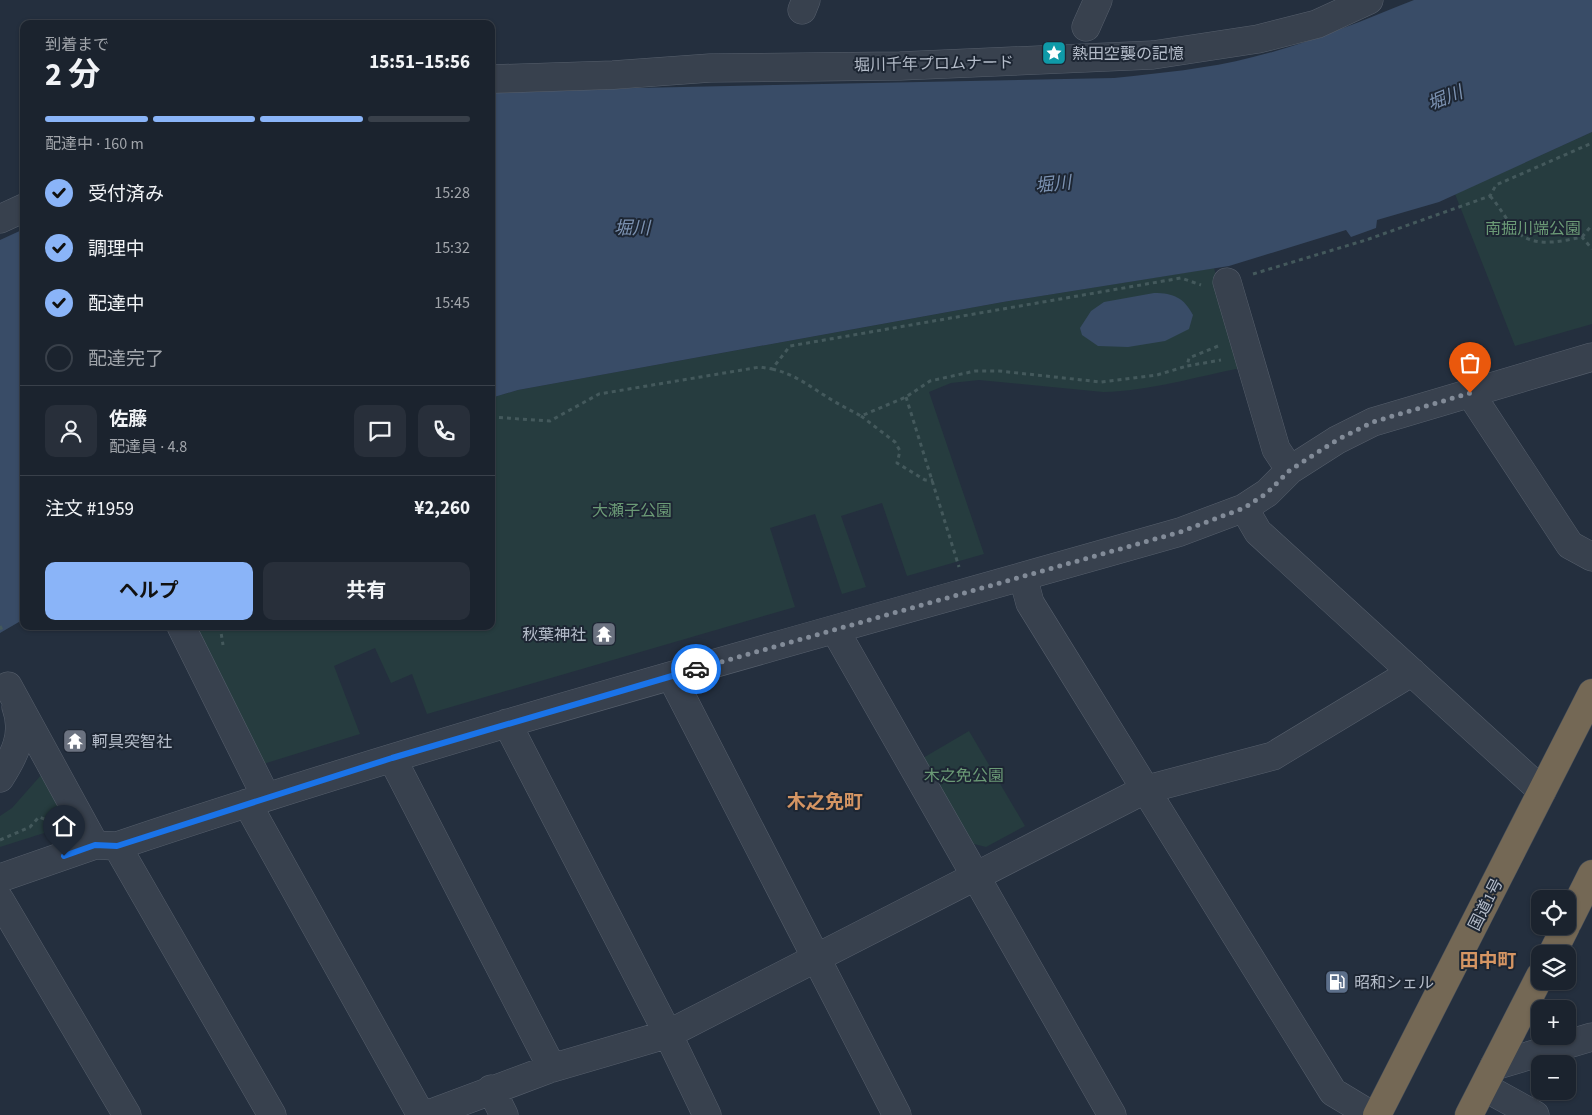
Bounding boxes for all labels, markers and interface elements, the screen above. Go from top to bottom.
text: 到着まで [45,34,109,56]
place icon: 熱田空襲の記憶 [1041,40,1067,66]
place label: 熱田空襲の記憶 [1072,43,1184,65]
text: 15:51–15:56 [369,49,470,76]
text: 2 分 [45,52,100,98]
street label: 堀川千年プロムナード [854,52,1014,76]
water label: 堀川 [1424,79,1468,117]
text: 配達中 · 160 m [45,133,144,155]
water label: 堀川 [1034,170,1074,199]
icon: check [45,179,73,207]
text: 受付済み [88,181,164,208]
text: 15:28 [434,182,470,204]
water label: 堀川 [614,216,652,241]
park label: 南掘川端公園 [1485,218,1581,240]
icon: check [45,234,73,262]
text: 調理中 [88,236,145,263]
text: 15:32 [434,237,470,259]
icon: check [45,289,73,317]
text: 配達中 [88,291,145,318]
text: 15:45 [434,292,470,314]
pin [1449,342,1491,393]
text: 配達完了 [88,346,164,373]
icon: bag [1456,349,1484,377]
button: person [45,405,97,457]
button: chat [354,405,406,457]
button: phone [418,405,470,457]
text: 佐藤 [109,406,147,433]
text: 配達員 · 4.8 [109,436,187,458]
text: ¥2,260 [414,495,470,522]
text: 注文 #1959 [45,496,134,523]
park label: 大瀬子公園 [592,500,672,522]
button: ヘルプ [45,562,253,620]
button: 共有 [263,562,470,620]
temple icon: 秋葉神社 [591,621,617,647]
place label: 秋葉神社 [522,624,586,646]
courier [671,644,721,694]
icon: car [682,655,710,683]
temple icon: 軻具突智社 [62,728,88,754]
place label: 軻具突智社 [92,731,172,753]
park label: 木之免公園 [924,765,1004,787]
district label: 木之免町 [787,789,863,816]
pin [43,805,85,856]
icon: home [50,812,78,840]
street label: 国道1号 [1463,875,1508,934]
map controls [1531,890,1576,1100]
button: locate [1531,890,1576,935]
button: layers [1531,945,1576,990]
district label: 田中町 [1459,948,1517,975]
fuel station icon: 昭和シェル [1324,969,1350,995]
place label: 昭和シェル [1354,972,1434,994]
button: + [1531,1000,1576,1045]
button: − [1531,1055,1576,1100]

